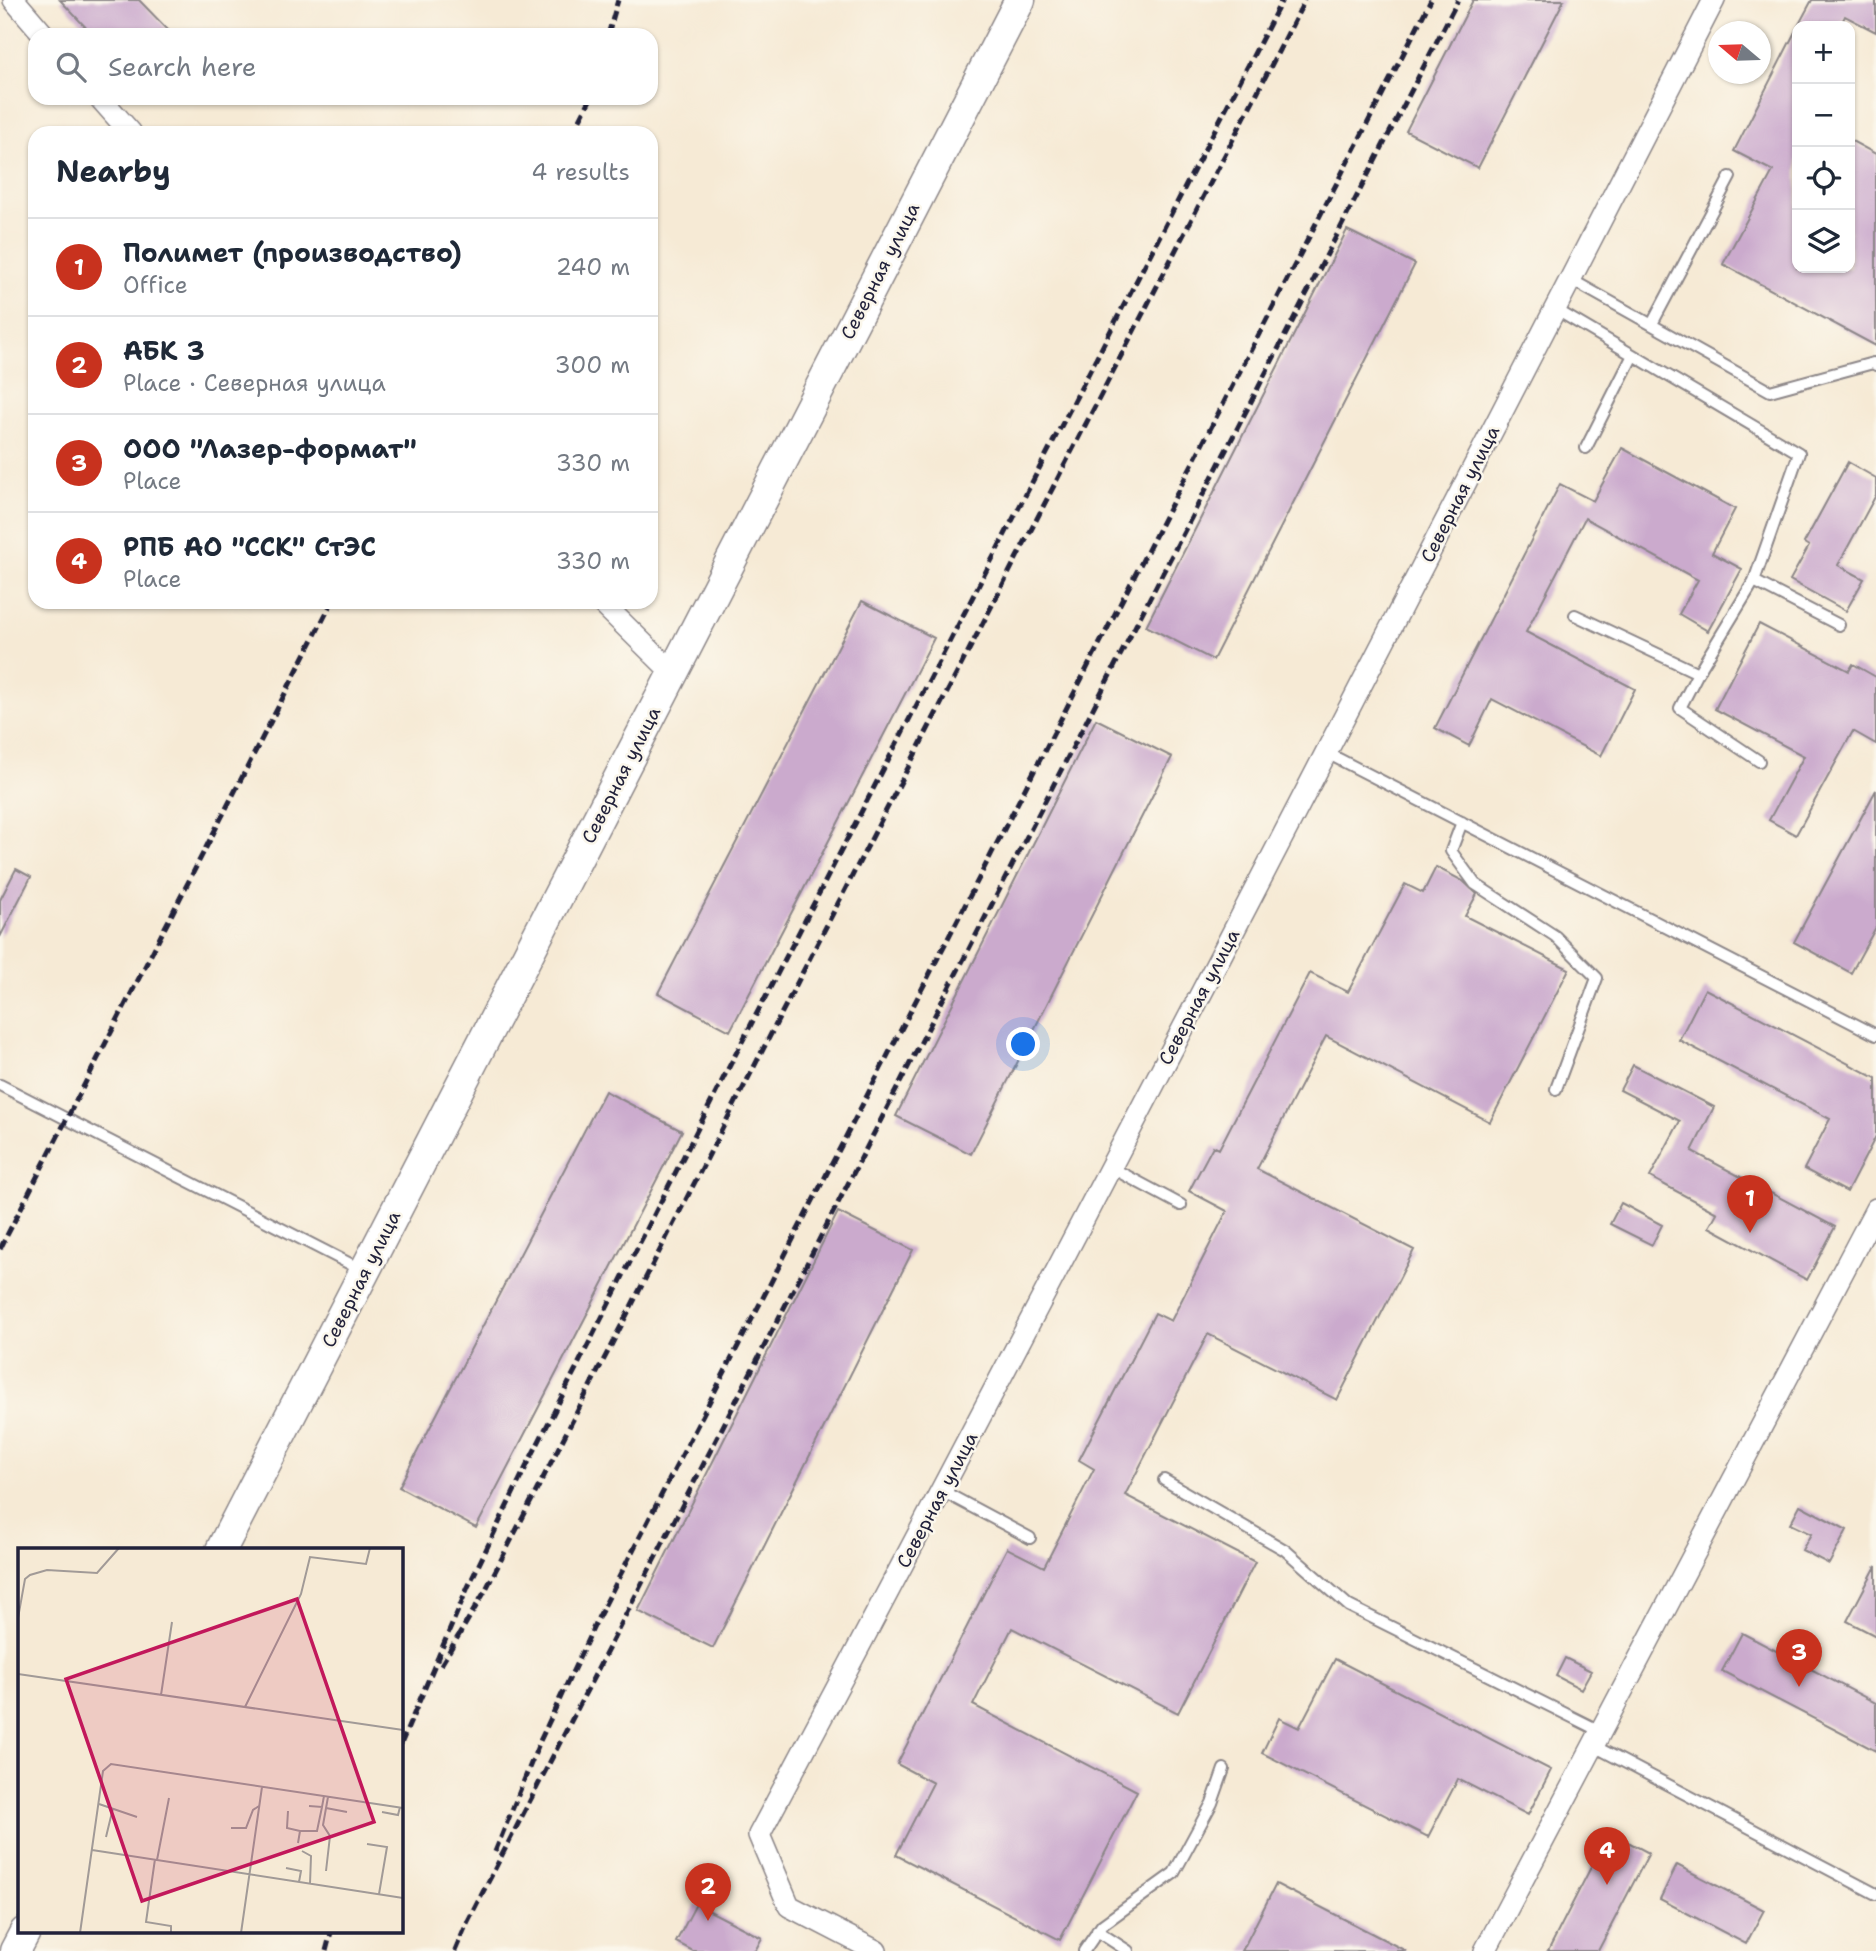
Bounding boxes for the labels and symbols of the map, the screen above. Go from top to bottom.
north arrow [1708,21,1771,84]
street label: Северная улица [835,198,925,344]
street label: Северная улица [1415,421,1505,567]
street label: Северная улица [576,702,666,848]
street label: Северная улица [1153,925,1245,1069]
your location [1006,1027,1040,1061]
pin: 1 [1727,1175,1773,1233]
street label: Северная улица [316,1206,406,1352]
street label: Северная улица [891,1428,983,1572]
inset map [18,1548,402,1934]
pin: 3 [1776,1629,1822,1687]
pin: 4 [1584,1827,1630,1885]
pin: 2 [685,1863,731,1921]

